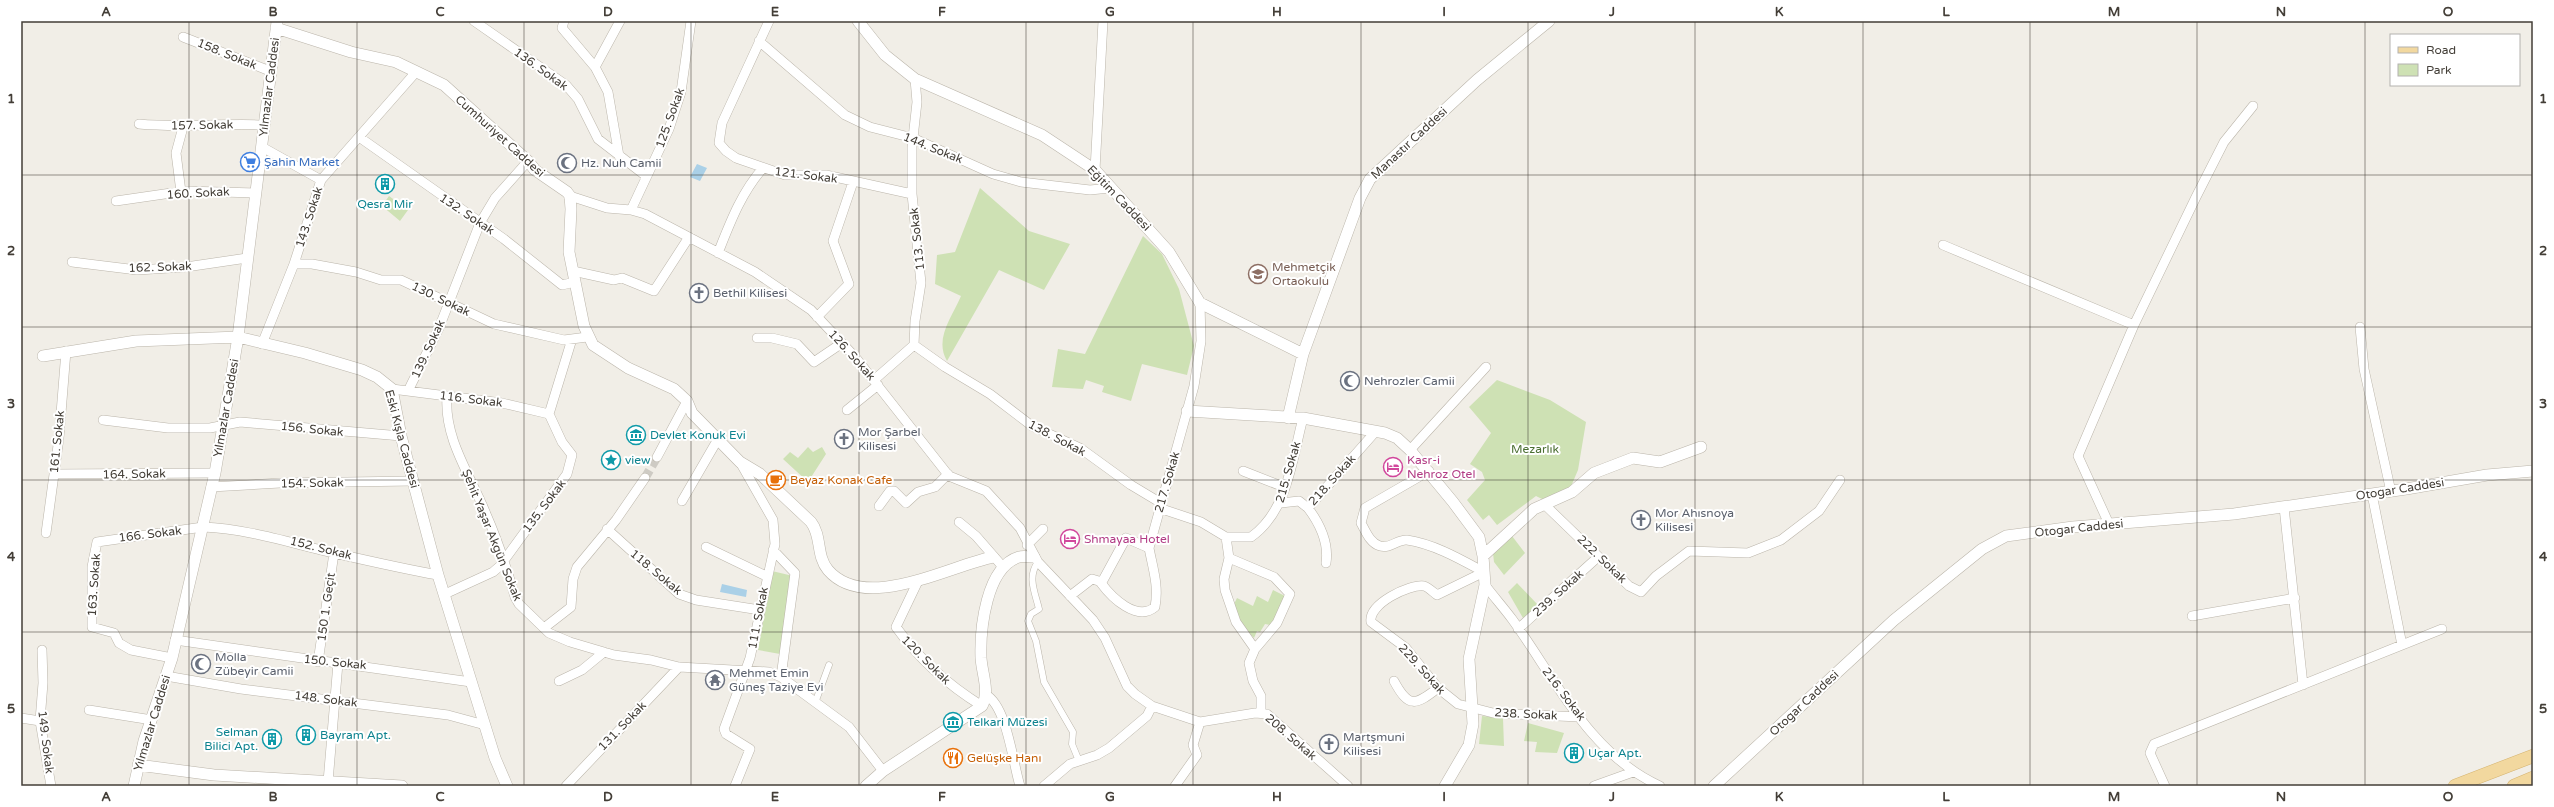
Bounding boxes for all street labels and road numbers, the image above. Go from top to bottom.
street label: 158. Sokak [195,36,259,73]
street label: Yılmazlar Caddesi [256,37,282,137]
street label: 136. Sokak [511,45,571,94]
street label: 125. Sokak [653,86,688,150]
street label: Cumhuriyet Caddesi [452,92,548,180]
street label: Manastır Caddesi [1368,104,1450,182]
street label: 157. Sokak [171,117,234,133]
street label: 144. Sokak [901,130,965,167]
street label: Eğitim Caddesi [1084,162,1154,234]
street label: 121. Sokak [774,164,839,186]
street label: 160. Sokak [166,184,230,202]
street label: 143. Sokak [293,184,326,249]
street label: 132. Sokak [437,191,498,238]
street label: 113. Sokak [907,206,927,271]
street label: 162. Sokak [128,259,192,275]
street label: 130. Sokak [410,279,473,319]
street label: 139. Sokak [408,317,448,381]
street label: 126. Sokak [826,327,879,384]
street label: Yılmazlar Caddesi [210,358,242,458]
street label: Eski Kışla Caddesi [382,388,422,490]
street label: 116. Sokak [439,388,504,410]
street label: 161. Sokak [47,409,67,474]
street label: 138. Sokak [1026,417,1089,459]
street label: 156. Sokak [280,419,345,439]
street label: 215. Sokak [1273,439,1304,504]
street label: 217. Sokak [1152,450,1182,514]
street label: 218. Sokak [1306,451,1359,508]
street label: 164. Sokak [102,466,166,482]
street label: Şehit Yaşar Akgün Sokak [459,467,525,603]
street label: 154. Sokak [280,475,344,491]
street label: Otogar Caddesi [2355,475,2445,503]
street label: 135. Sokak [519,476,569,535]
street label: Otogar Caddesi [2034,516,2124,540]
street label: 166. Sokak [118,523,183,545]
street label: 222. Sokak [1574,532,1630,586]
street label: 152. Sokak [289,534,354,563]
street label: 118. Sokak [627,546,685,598]
street label: 163. Sokak [85,553,103,617]
street label: 239. Sokak [1530,566,1587,619]
street label: 150 1. Geçit [314,571,338,642]
street label: 111. Sokak [745,585,771,650]
street label: 120. Sokak [899,633,954,688]
street label: 229. Sokak [1396,641,1449,698]
street label: 150. Sokak [303,652,368,672]
street label: 216. Sokak [1539,665,1589,724]
street label: Otogar Caddesi [1767,667,1841,739]
street label: Yılmazlar Caddesi [131,673,173,773]
street label: 148. Sokak [294,688,359,710]
street label: 131. Sokak [595,698,649,754]
street label: 238. Sokak [1494,705,1558,723]
street label: 149. Sokak [35,710,57,775]
street label: 208. Sokak [1263,711,1320,763]

